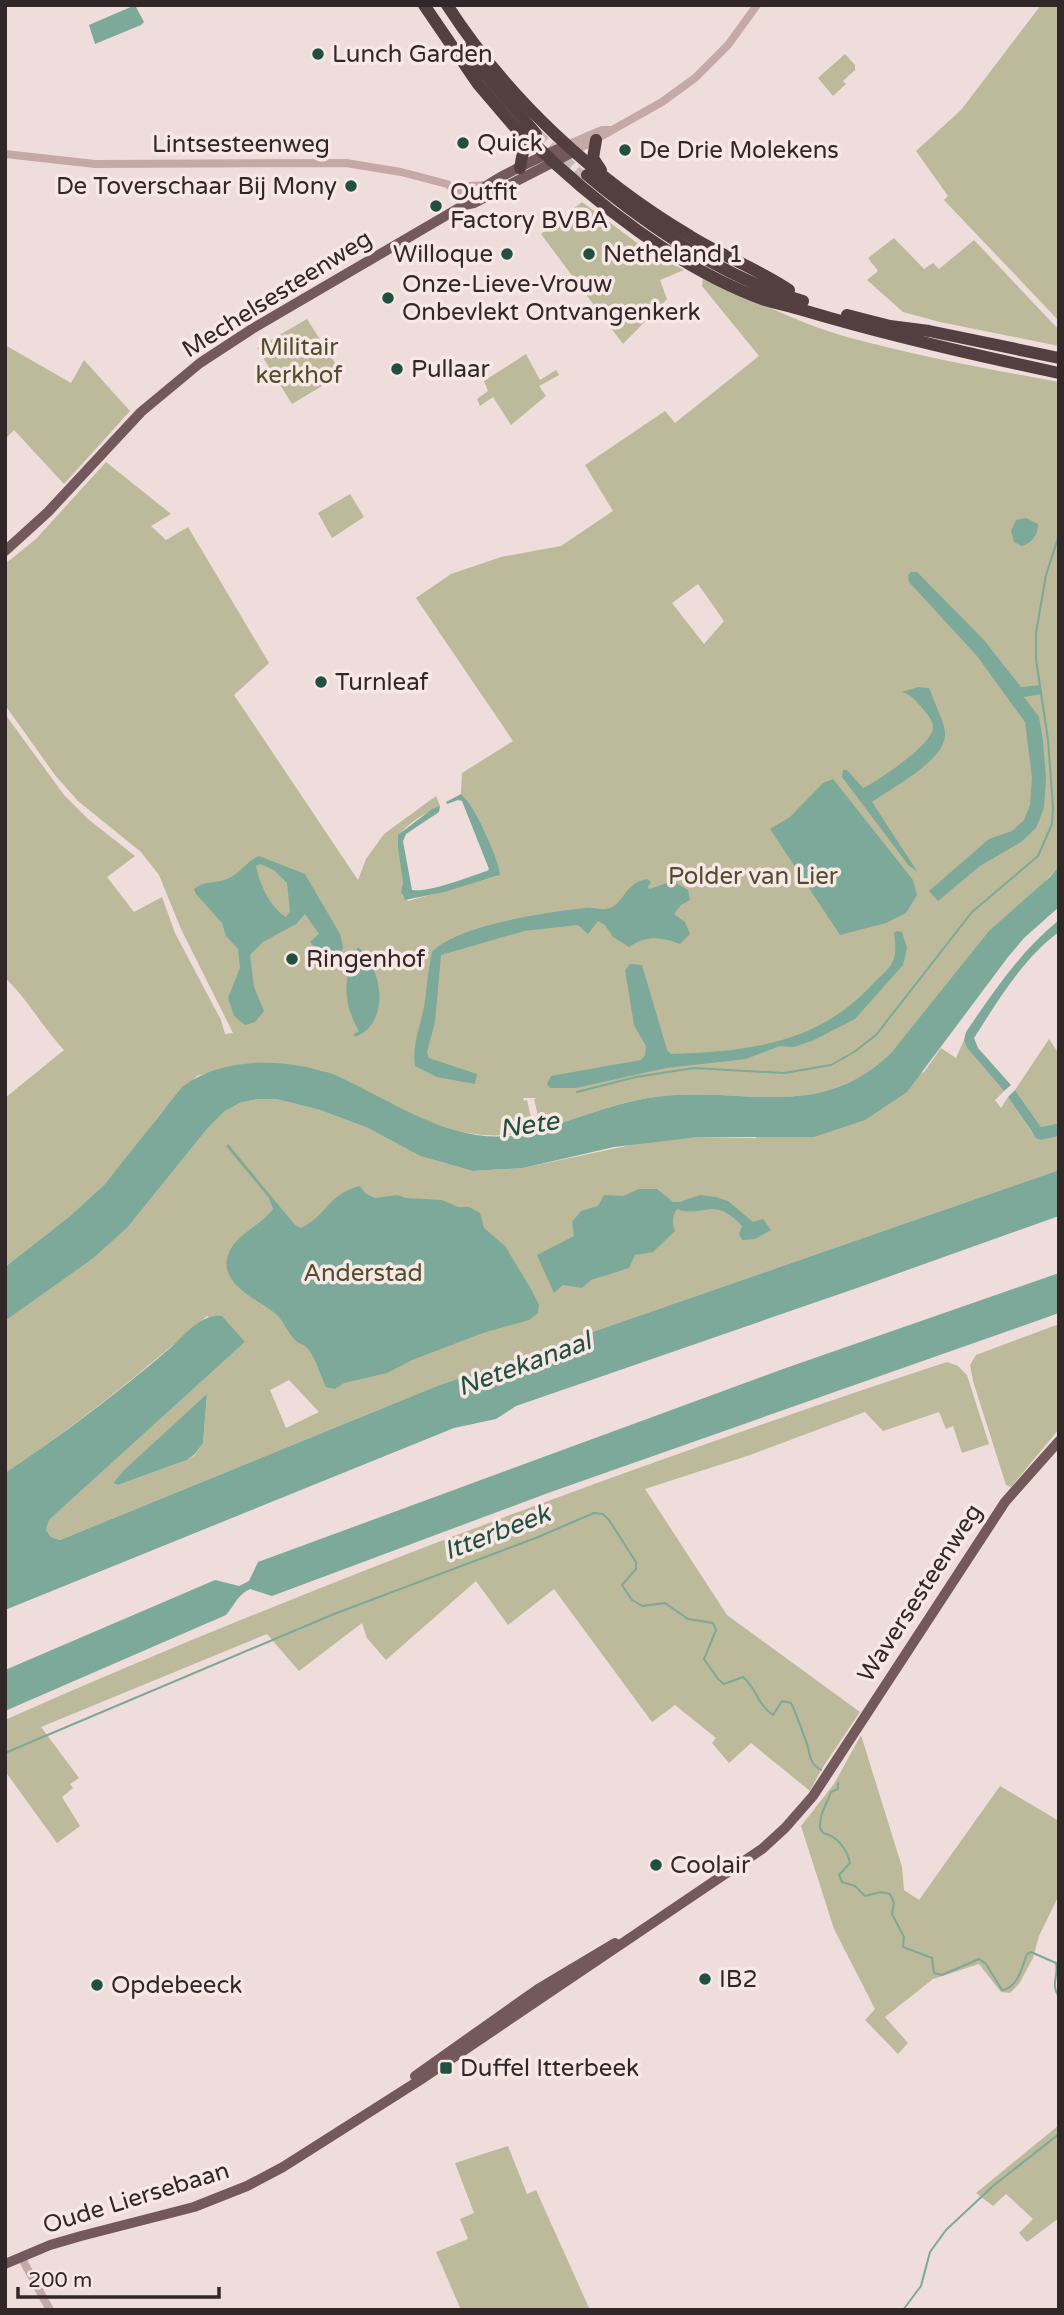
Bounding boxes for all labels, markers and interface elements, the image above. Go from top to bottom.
place label: Lunch Garden [332,40,493,69]
marker: Lunch Garden [310,46,326,62]
place label: Quick [477,129,543,158]
street label: Lintsesteenweg [152,130,330,159]
marker: Quick [455,135,471,151]
place label: De Drie Molekens [639,136,839,165]
marker: De Drie Molekens [617,142,633,158]
place label: De Toverschaar Bij Mony [56,172,337,201]
marker: De Toverschaar Bij Mony [343,178,359,194]
place label: Outfit Factory BVBA [450,178,609,235]
marker: Outfit Factory BVBA [428,198,444,214]
street label: Mechelsesteenweg [177,224,377,364]
place label: Willoque [393,240,493,269]
place label: Netheland 1 [603,240,743,269]
marker: Willoque [499,246,515,262]
marker: Netheland 1 [581,246,597,262]
place label: Onze-Lieve-Vrouw Onbevlekt Ontvangenkerk [402,270,701,327]
marker: Onze-Lieve-Vrouw Onbevlekt Ontvangenkerk [380,290,396,306]
park label: Militair kerkhof [256,333,343,390]
place label: Pullaar [411,355,491,384]
marker: Pullaar [389,361,405,377]
place label: Turnleaf [335,668,429,697]
marker: Turnleaf [313,674,329,690]
park label: Polder van Lier [668,862,839,891]
place label: Ringenhof [306,945,426,974]
marker: Ringenhof [284,951,300,967]
water label: Nete [497,1105,562,1145]
park label: Anderstad [303,1259,423,1288]
water label: Netekanaal [453,1324,598,1402]
water label: Itterbeek [439,1497,556,1566]
street label: Waversesteenweg [852,1498,988,1688]
place label: Coolair [670,1851,751,1880]
marker: Coolair [648,1857,664,1873]
place label: IB2 [719,1965,758,1994]
place label: Opdebeeck [111,1971,242,2000]
marker: IB2 [697,1971,713,1987]
marker: Opdebeeck [89,1977,105,1993]
place label: Duffel Itterbeek [460,2054,639,2083]
marker: Duffel Itterbeek [438,2060,454,2076]
street label: Oude Liersebaan [39,2156,233,2240]
scale bar [18,2256,219,2300]
text: 200 m [28,2268,92,2293]

